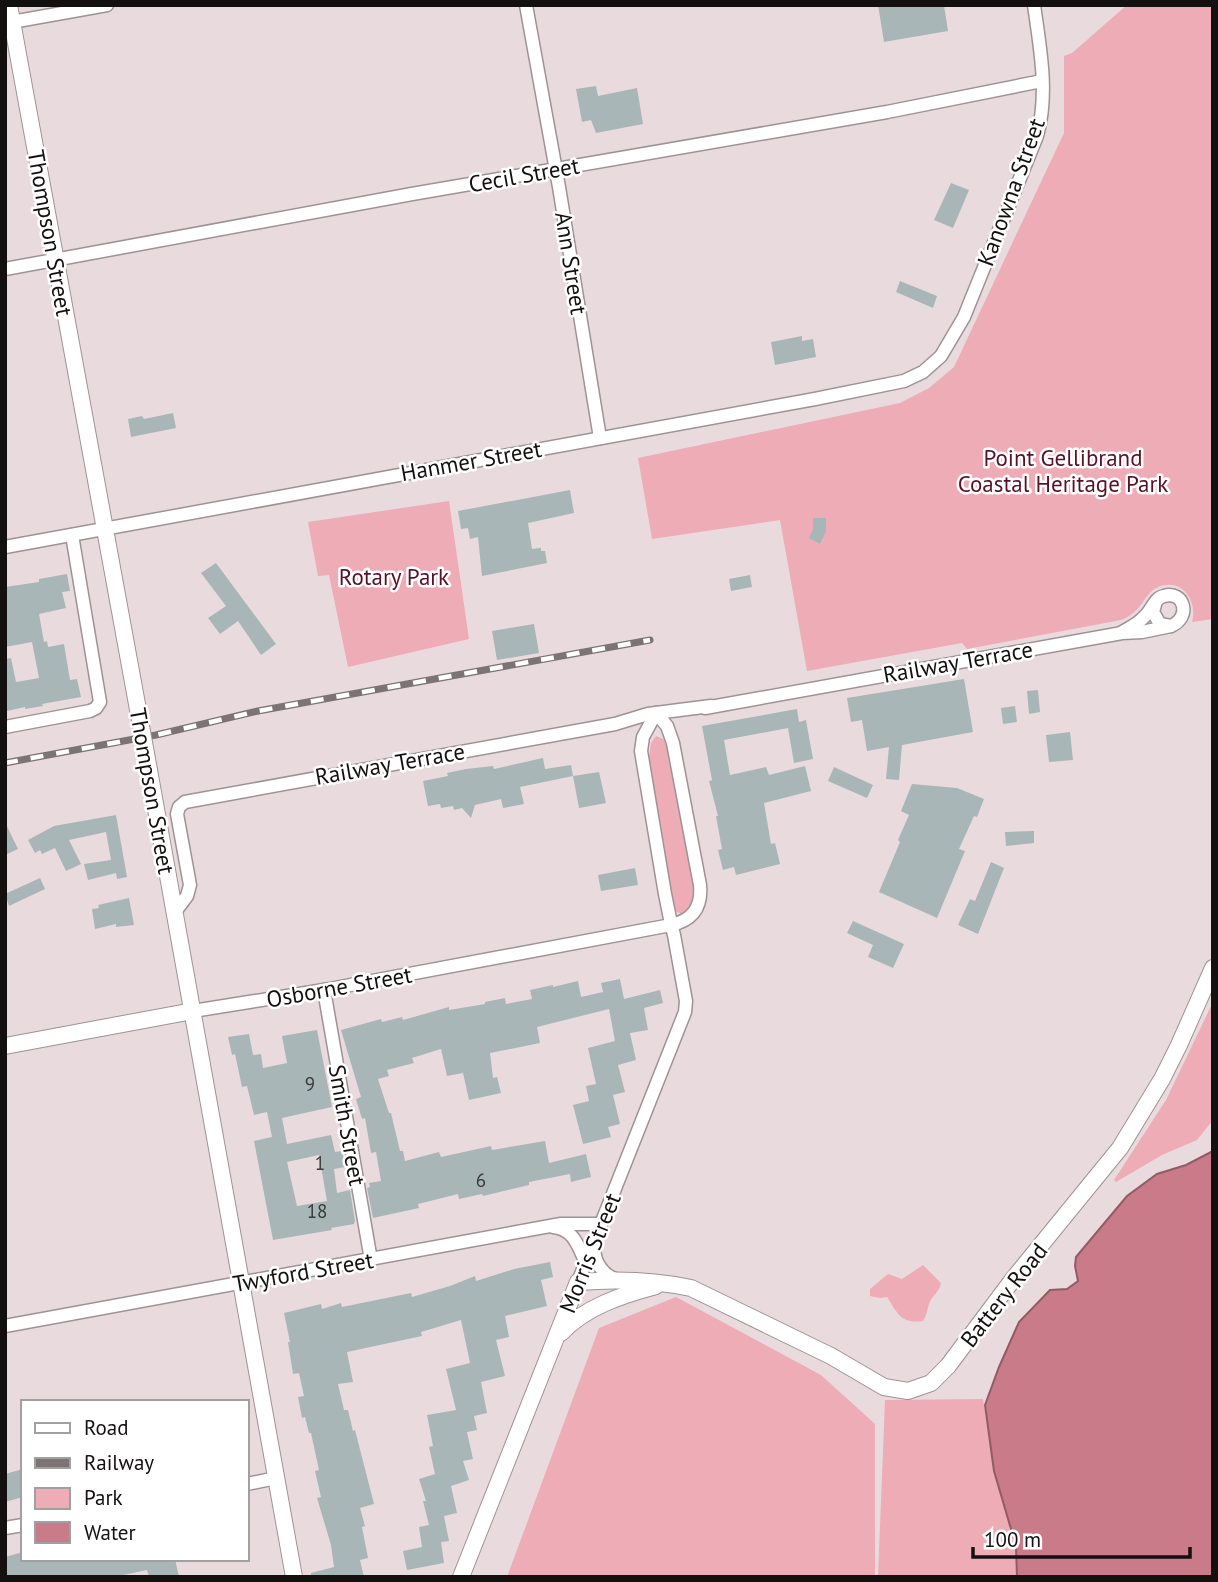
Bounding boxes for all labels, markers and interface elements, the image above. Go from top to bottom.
street label: Kanowna Street [970,114,1051,270]
street label: Thompson Street [22,148,79,318]
street label: Cecil Street [466,150,582,199]
street label: Ann Street [549,210,594,317]
street label: Hanmer Street [398,434,544,487]
park label: Point Gellibrand Coastal Heritage Park [958,443,1168,498]
park label: Rotary Park [339,562,449,591]
street label: Railway Terrace [881,634,1035,689]
street label: Thompson Street [124,706,181,876]
street label: Railway Terrace [313,736,467,791]
street label: Osborne Street [264,959,414,1014]
street label: Smith Street [323,1062,372,1188]
house number: 9 [305,1072,315,1096]
house number: 1 [315,1151,325,1175]
house number: 6 [476,1168,486,1192]
street label: Morris Street [552,1188,627,1317]
house number: 18 [307,1199,327,1223]
street label: Battery Road [954,1237,1053,1353]
street label: Twyford Street [230,1245,376,1298]
legend [21,1400,248,1561]
text: Road [84,1414,128,1441]
text: Railway [84,1449,154,1476]
text: Park [84,1484,123,1511]
scale bar [973,1516,1190,1560]
text: Water [84,1519,136,1546]
text: 100 m [984,1526,1041,1553]

